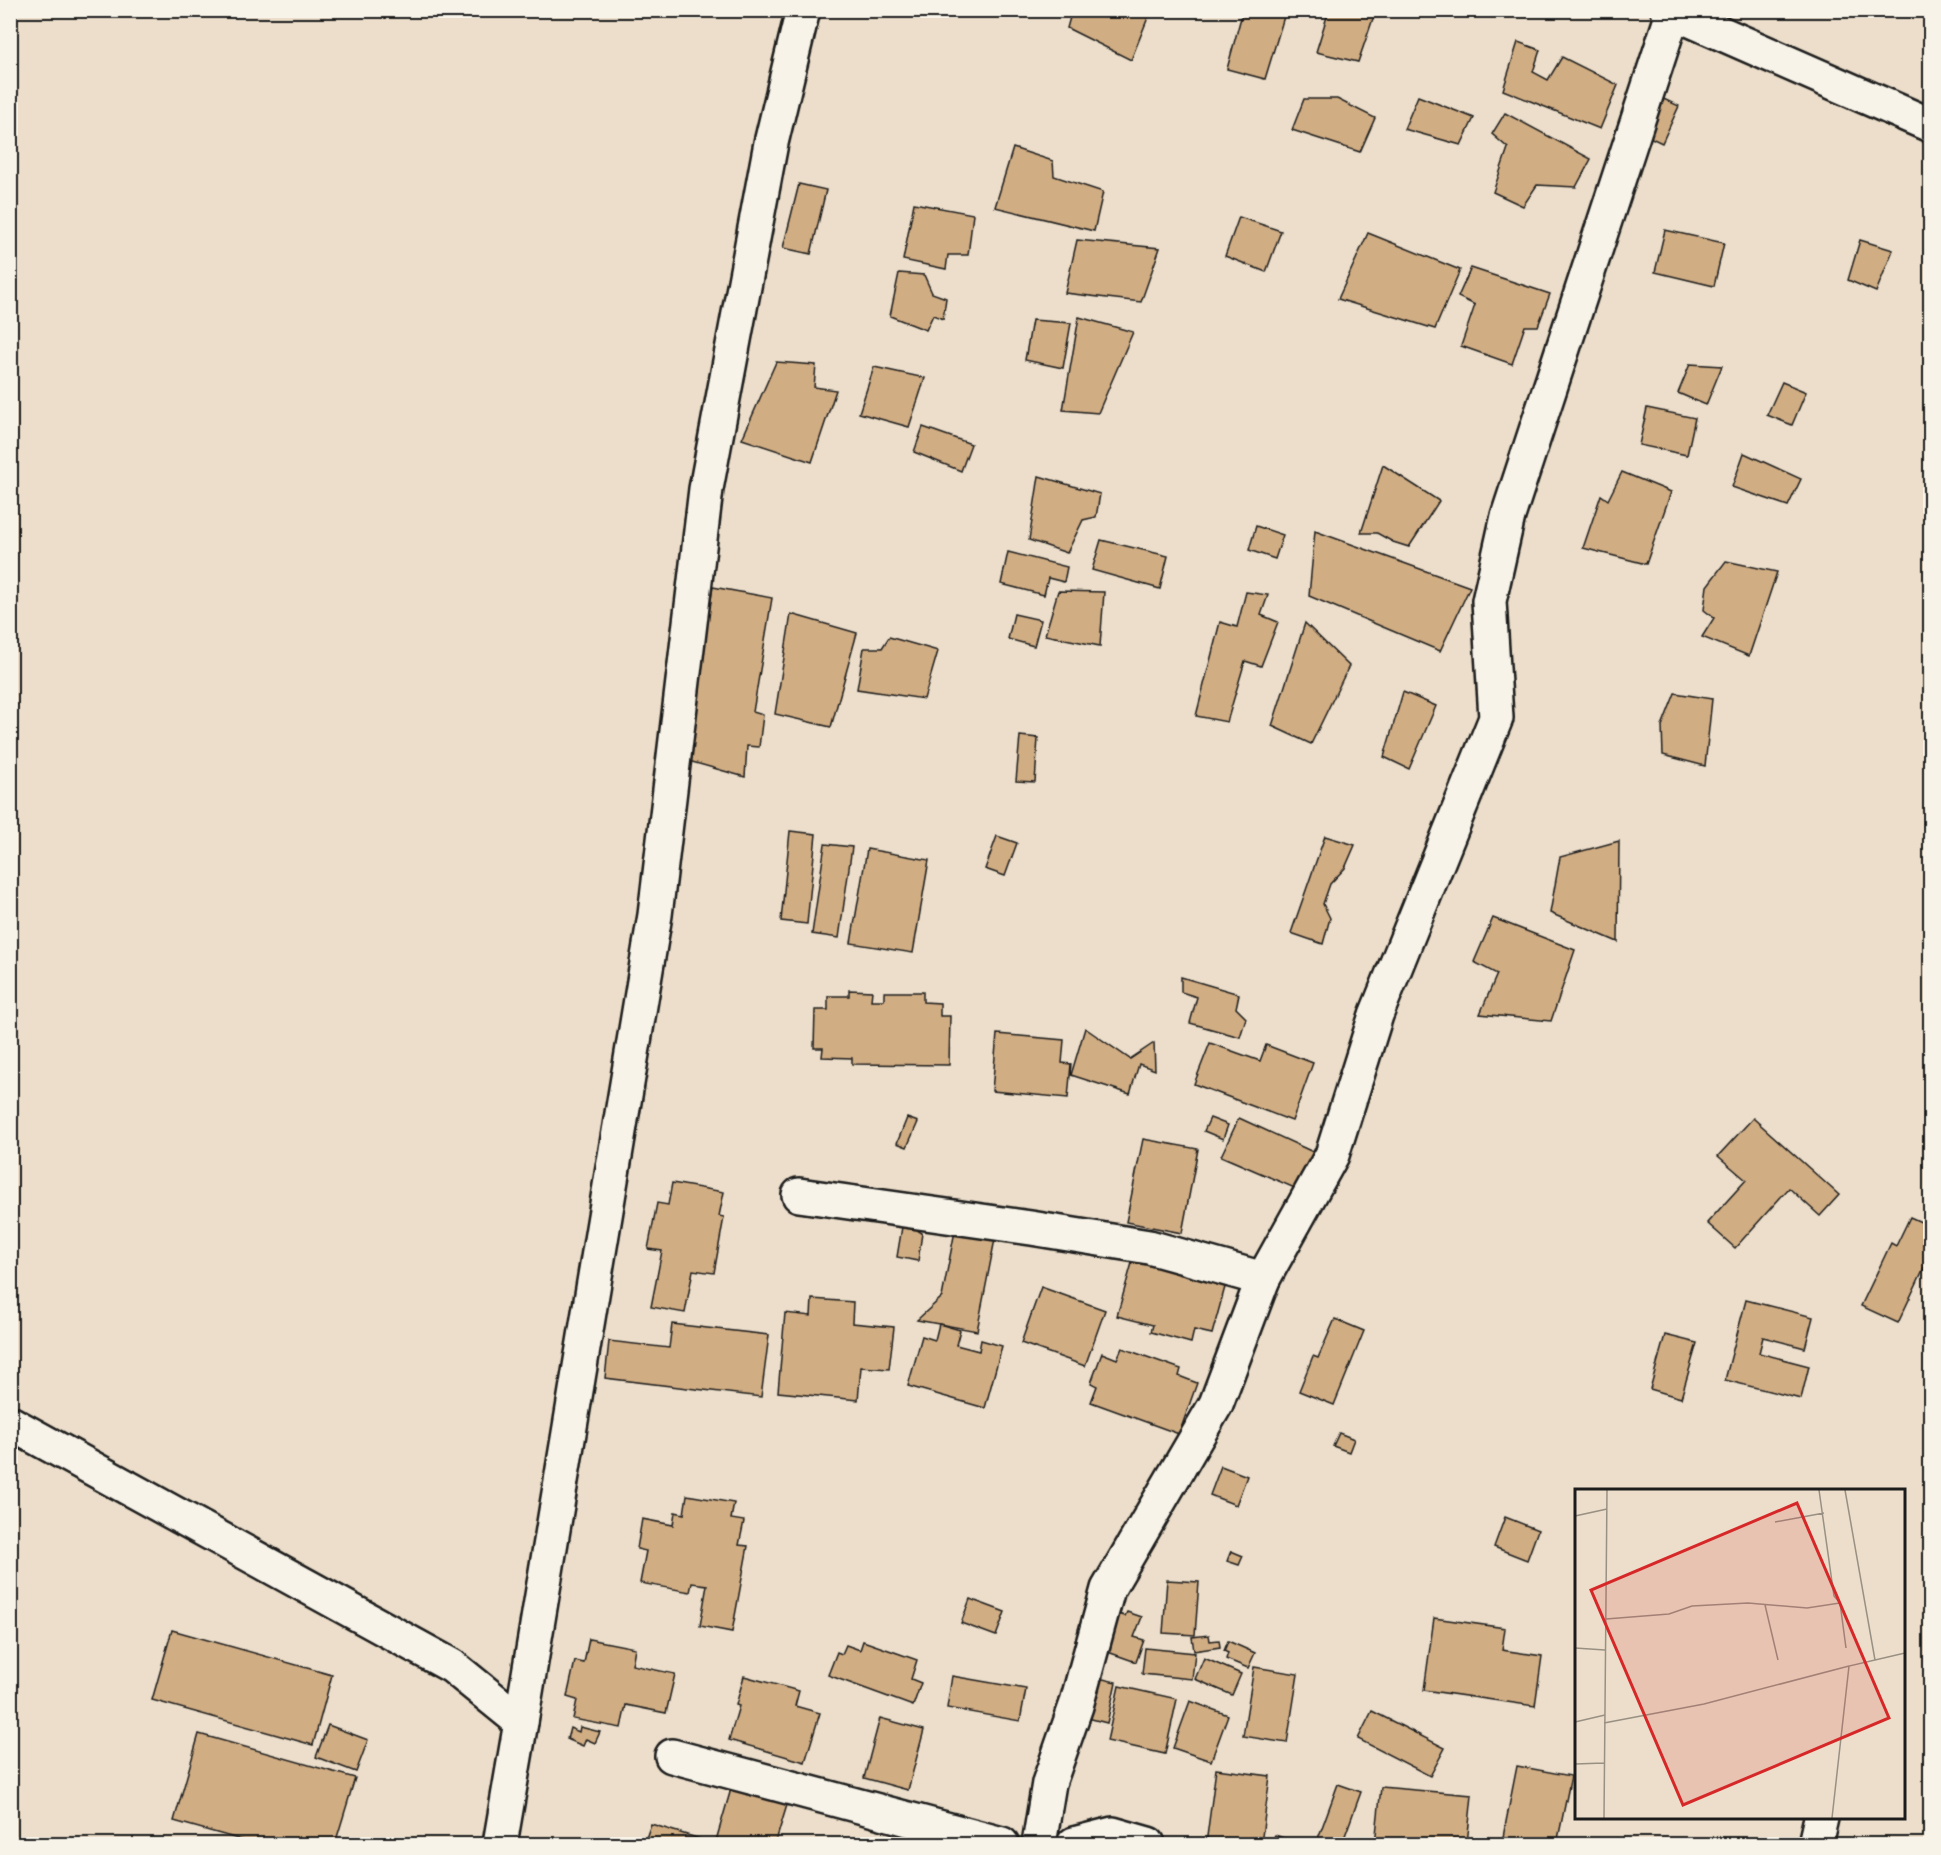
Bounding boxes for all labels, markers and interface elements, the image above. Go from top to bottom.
inset map [1575,1489,1905,1819]

